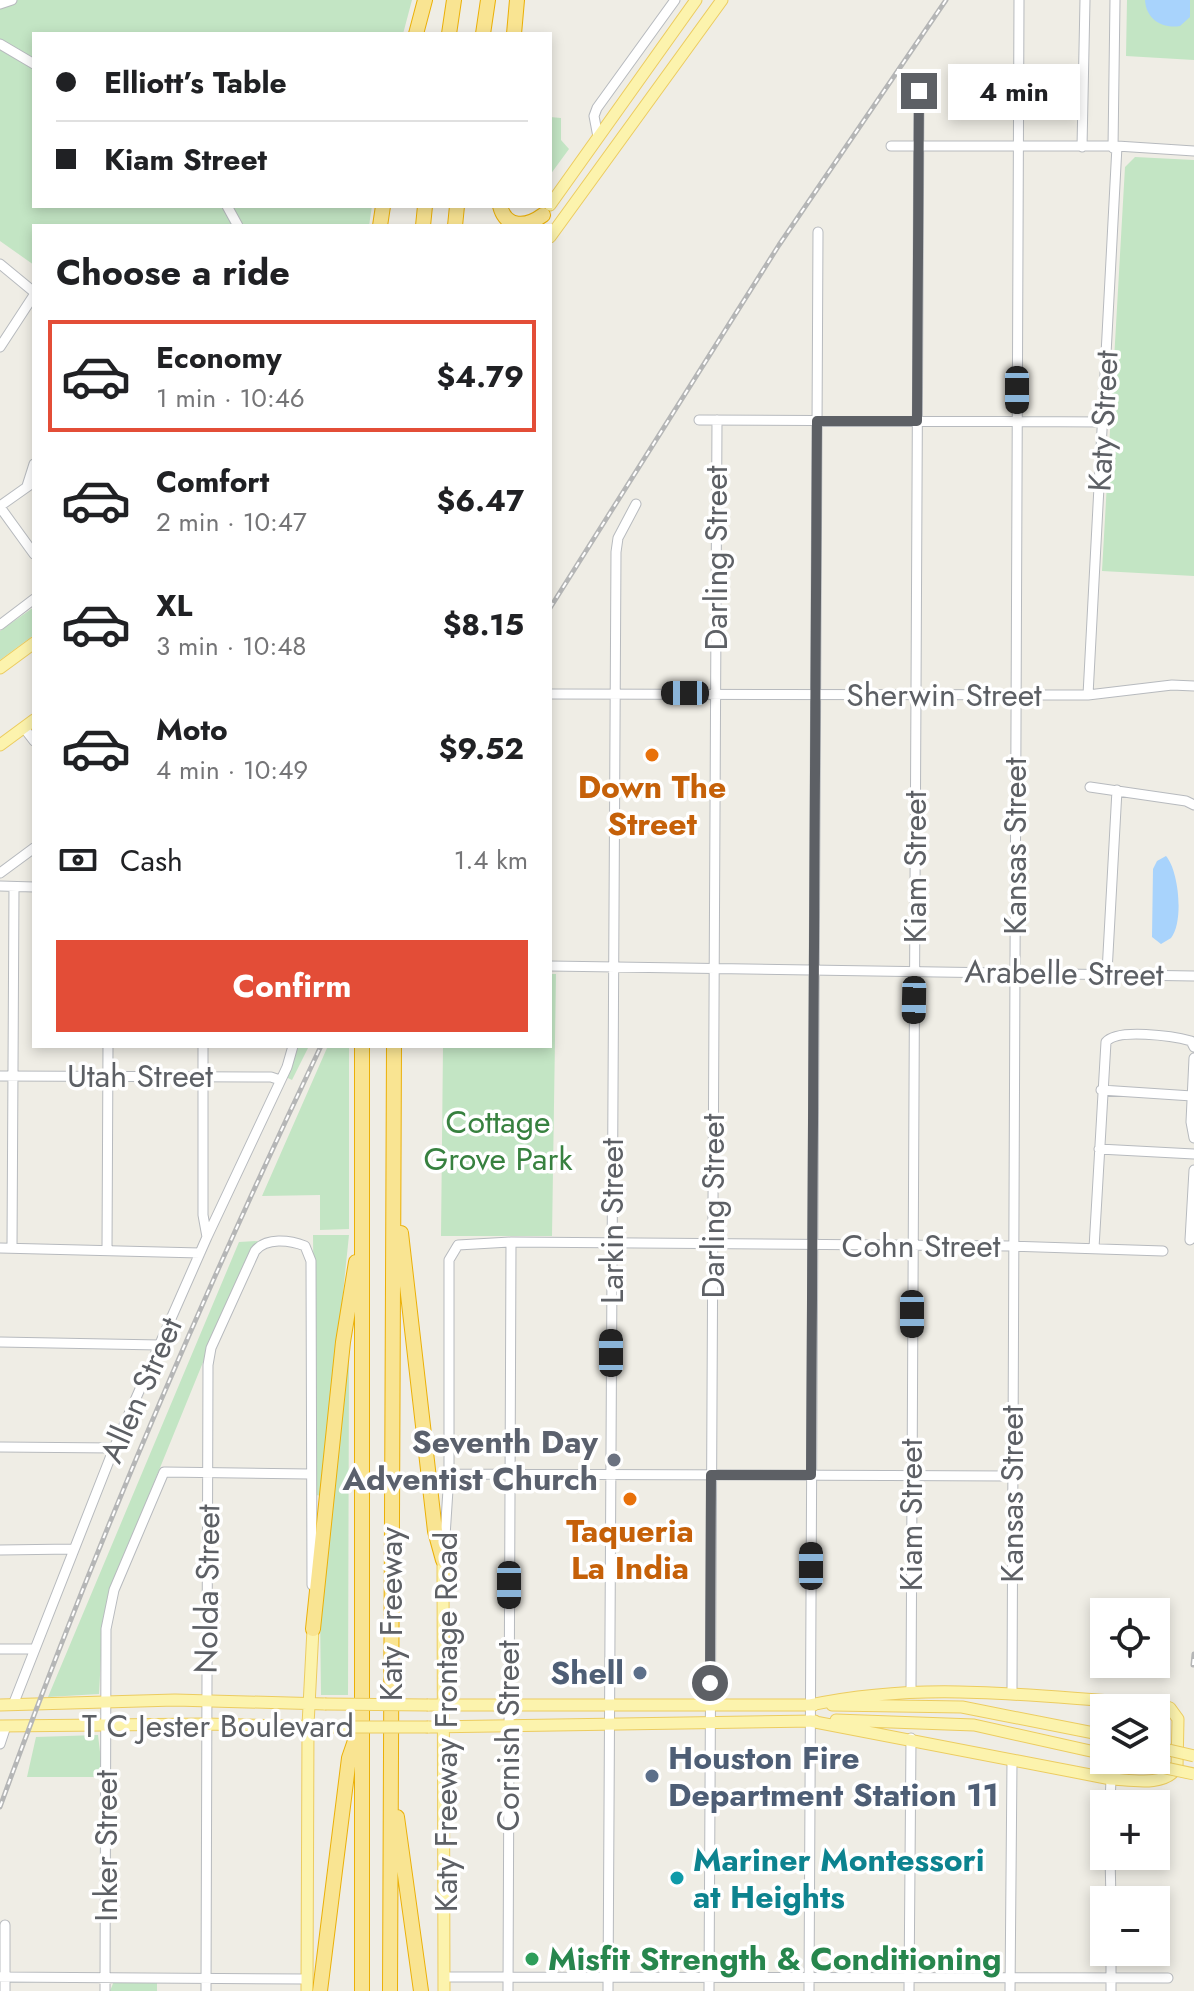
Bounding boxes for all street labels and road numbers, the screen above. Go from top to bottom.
street label: Katy Street [1076,349,1130,493]
street label: Darling Street [693,465,739,650]
street label: Sherwin Street [846,672,1042,718]
street label: Kansas Street [992,757,1038,935]
street label: Kiam Street [892,790,938,943]
street label: Arabelle Street [964,948,1164,998]
street label: Utah Street [67,1053,213,1099]
street label: Darling Street [690,1113,736,1298]
street label: Larkin Street [589,1138,635,1304]
street label: Cohn Street [842,1223,1001,1269]
street label: Allen Street [88,1310,194,1470]
street label: Kansas Street [989,1405,1035,1583]
street label: Kiam Street [888,1438,934,1591]
street label: Nolda Street [183,1504,231,1674]
street label: Katy Freeway [368,1526,414,1701]
street label: Katy Freeway Frontage Road [423,1532,469,1912]
street label: Cornish Street [485,1640,531,1832]
street label: T C Jester Boulevard [82,1703,354,1749]
street label: Inker Street [83,1770,129,1922]

